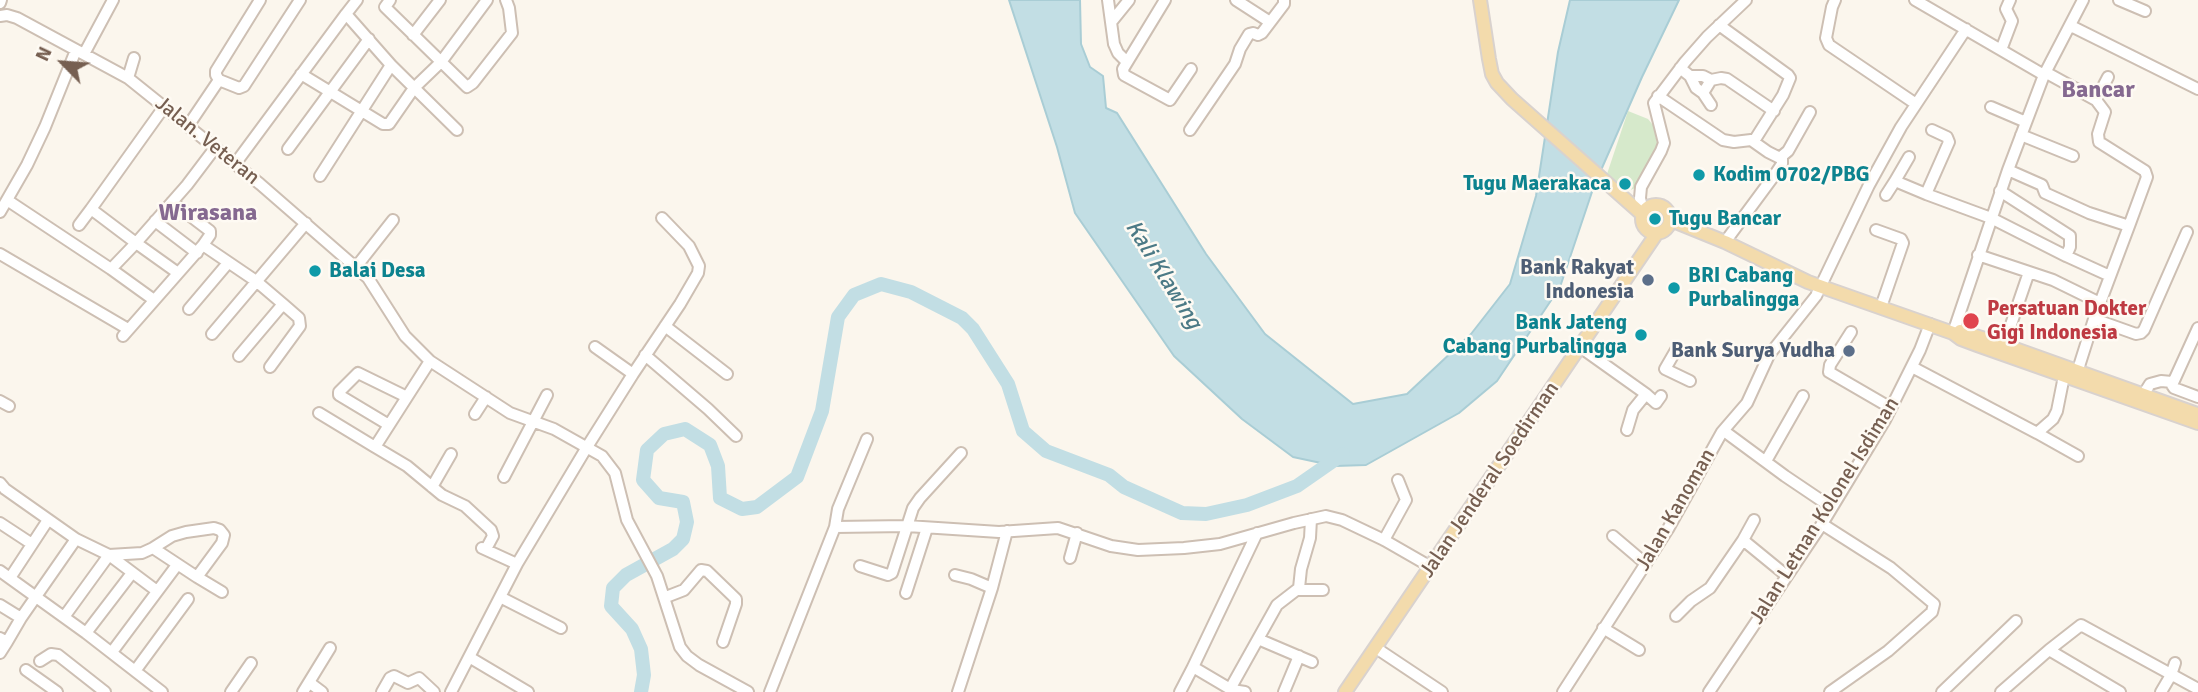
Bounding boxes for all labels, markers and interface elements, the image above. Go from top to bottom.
north arrow [28,28,98,98]
text: N [30,43,58,65]
district label: Bancar [2061,77,2135,105]
street label: Jalan. Veteran [150,91,264,191]
place label: Kodim 0702/PBG [1713,162,1870,188]
marker: Kodim 0702/PBG [1691,167,1707,183]
place label: Tugu Maerakaca [1463,171,1611,197]
marker: Tugu Maerakaca [1617,176,1633,192]
district label: Wirasana [159,200,257,228]
place label: Tugu Bancar [1669,206,1781,232]
marker: Tugu Bancar [1647,211,1663,227]
water label: Kali Klawing [1119,216,1207,334]
place label: Bank Rakyat Indonesia [1520,255,1634,305]
place label: Balai Desa [329,258,426,284]
marker: Balai Desa [307,263,323,279]
place label: BRI Cabang Purbalingga [1688,263,1799,313]
marker: Bank Rakyat Indonesia [1640,272,1656,288]
marker: BRI Cabang Purbalingga [1666,280,1682,296]
place label: Persatuan Dokter Gigi Indonesia [1987,296,2146,346]
place label: Bank Jateng Cabang Purbalingga [1443,310,1627,360]
marker: Persatuan Dokter Gigi Indonesia [1961,311,1981,331]
marker: Bank Jateng Cabang Purbalingga [1633,327,1649,343]
place label: Bank Surya Yudha [1671,338,1835,364]
marker: Bank Surya Yudha [1841,343,1857,359]
street label: Jalan Jenderal Soedirman [1415,377,1565,583]
street label: Jalan Letnan Kolonel Isdiman [1745,393,1905,629]
street label: Jalan Kanoman [1631,444,1721,576]

